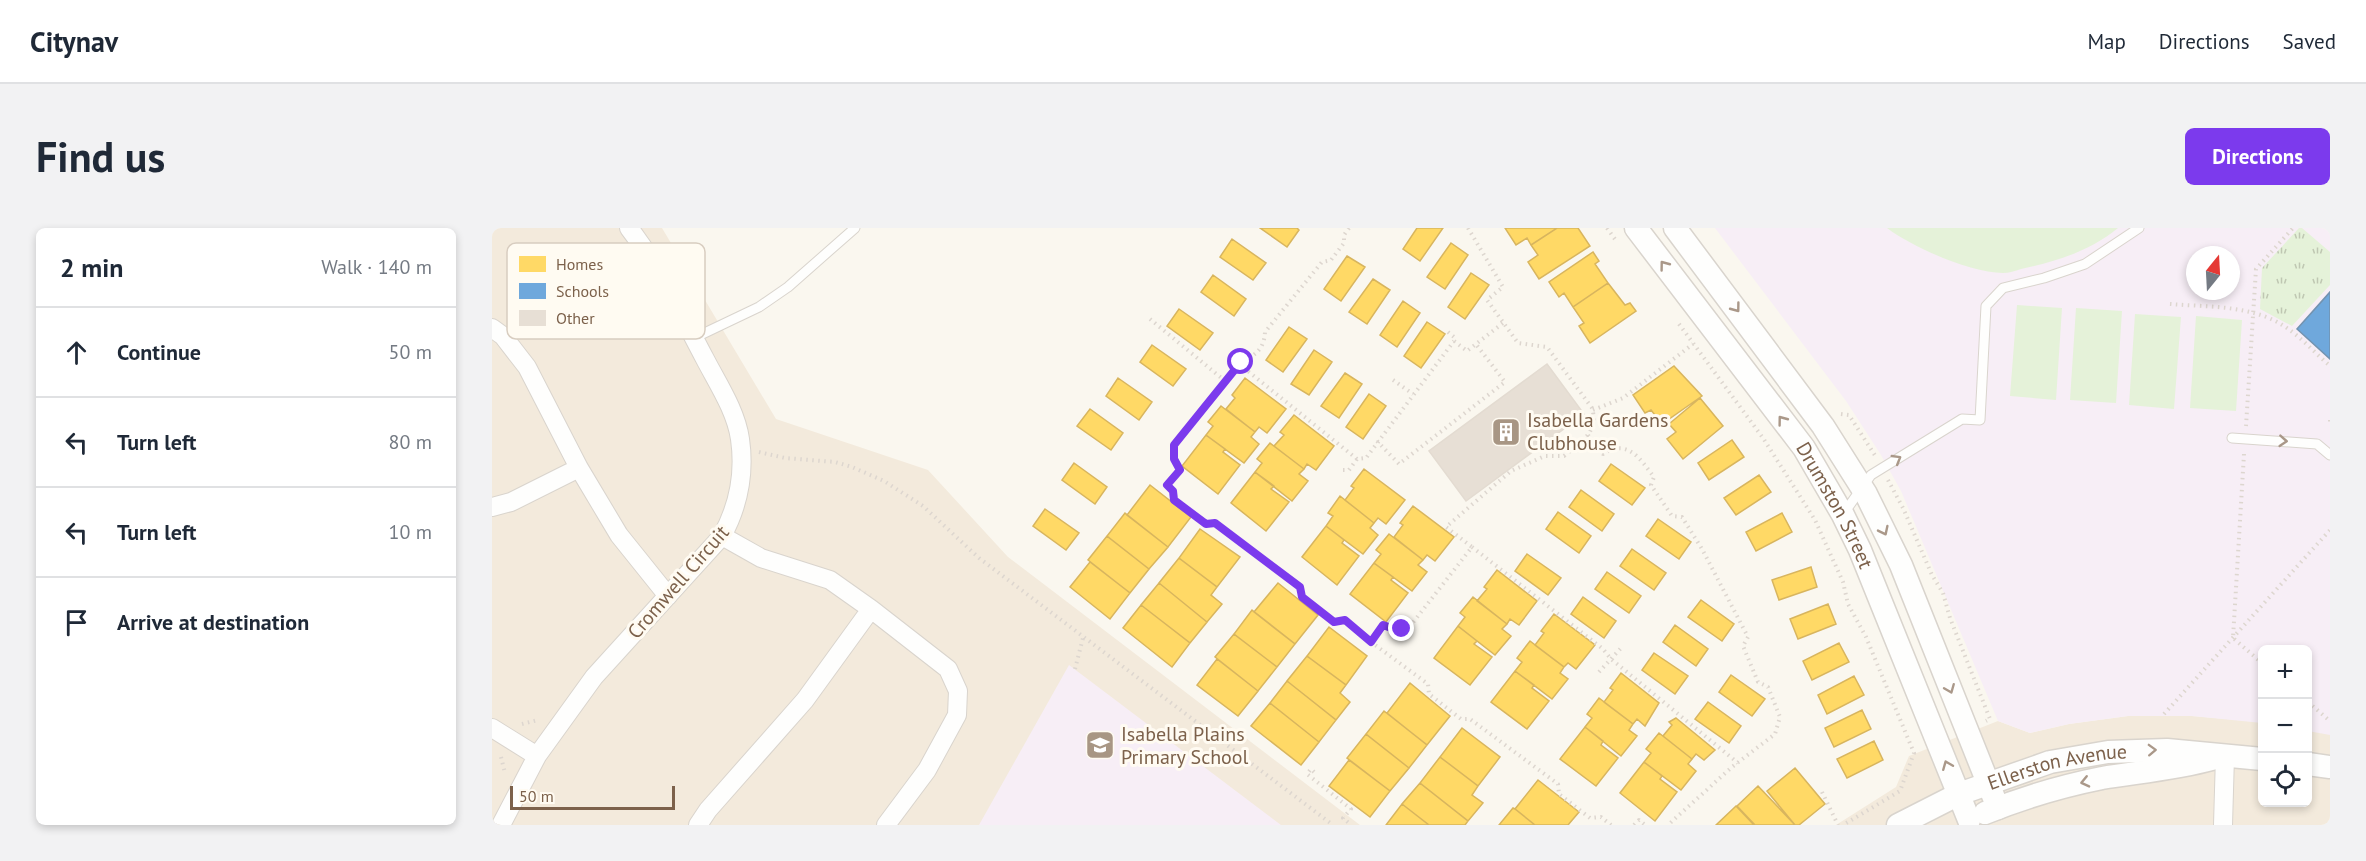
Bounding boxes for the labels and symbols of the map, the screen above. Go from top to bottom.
legend [507,243,705,339]
north arrow [2186,246,2240,300]
text: Homes [556,254,603,274]
one-way arrow [1661,261,1672,272]
text: Schools [556,281,609,301]
one-way arrow [1728,302,1739,313]
text: Other [556,308,595,328]
route start [1227,348,1253,374]
place label: Isabella Gardens Clubhouse [1527,407,1668,456]
building icon: Isabella Gardens Clubhouse [1490,416,1522,448]
one-way arrow [1779,416,1790,427]
one-way arrow [2279,435,2288,448]
street label: Drumston Street [1790,437,1879,572]
one-way arrow [1890,455,1901,466]
street label: Cromwell Circuit [622,520,735,644]
one-way arrow [1877,524,1888,535]
route end [1388,615,1414,641]
one-way arrow [1943,683,1955,694]
place label: Isabella Plains Primary School [1121,721,1249,770]
school or university icon: Isabella Plains Primary School [1084,729,1116,761]
street label: Ellerston Avenue [1984,738,2127,796]
one-way arrow [2148,744,2157,757]
one-way arrow [1942,761,1954,772]
one-way arrow [2081,775,2091,788]
scale bar [510,783,675,810]

